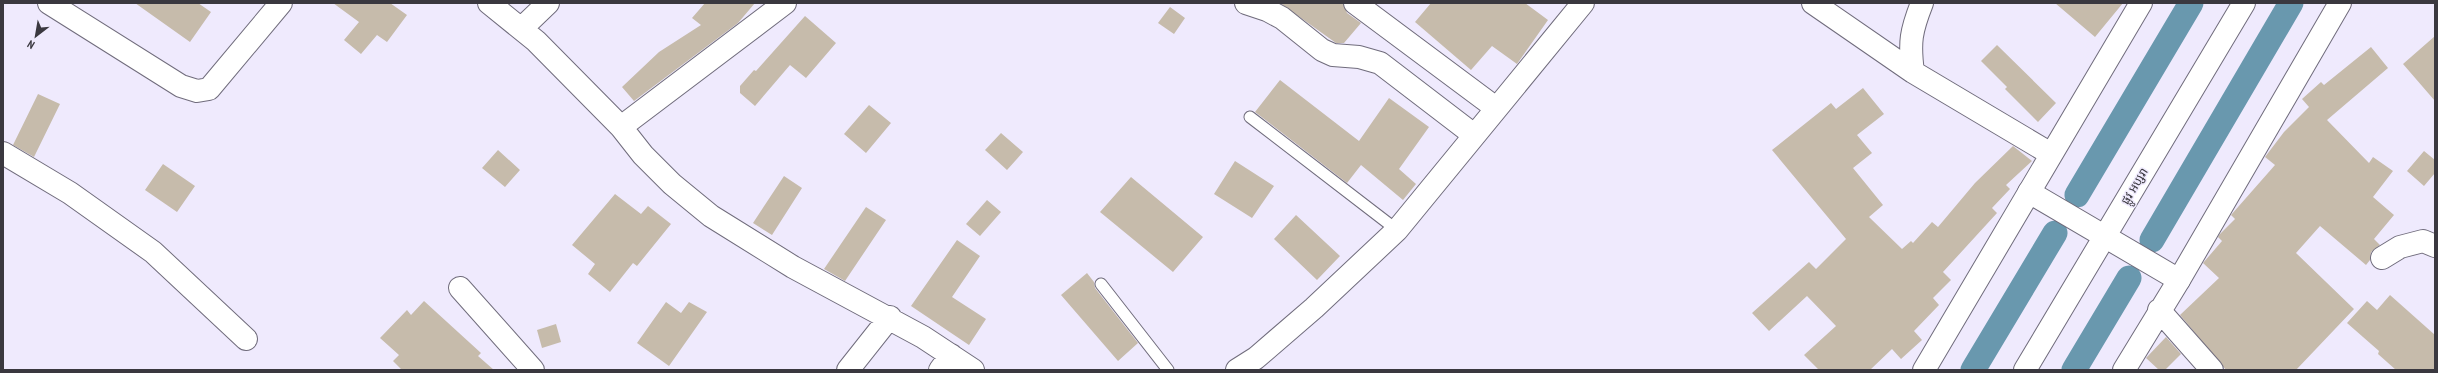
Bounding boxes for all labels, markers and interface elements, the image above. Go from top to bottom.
north arrow [16,16,56,56]
text: N [25,37,37,52]
street label: ផ្លូវ អប្សរា [2117,165,2154,209]

